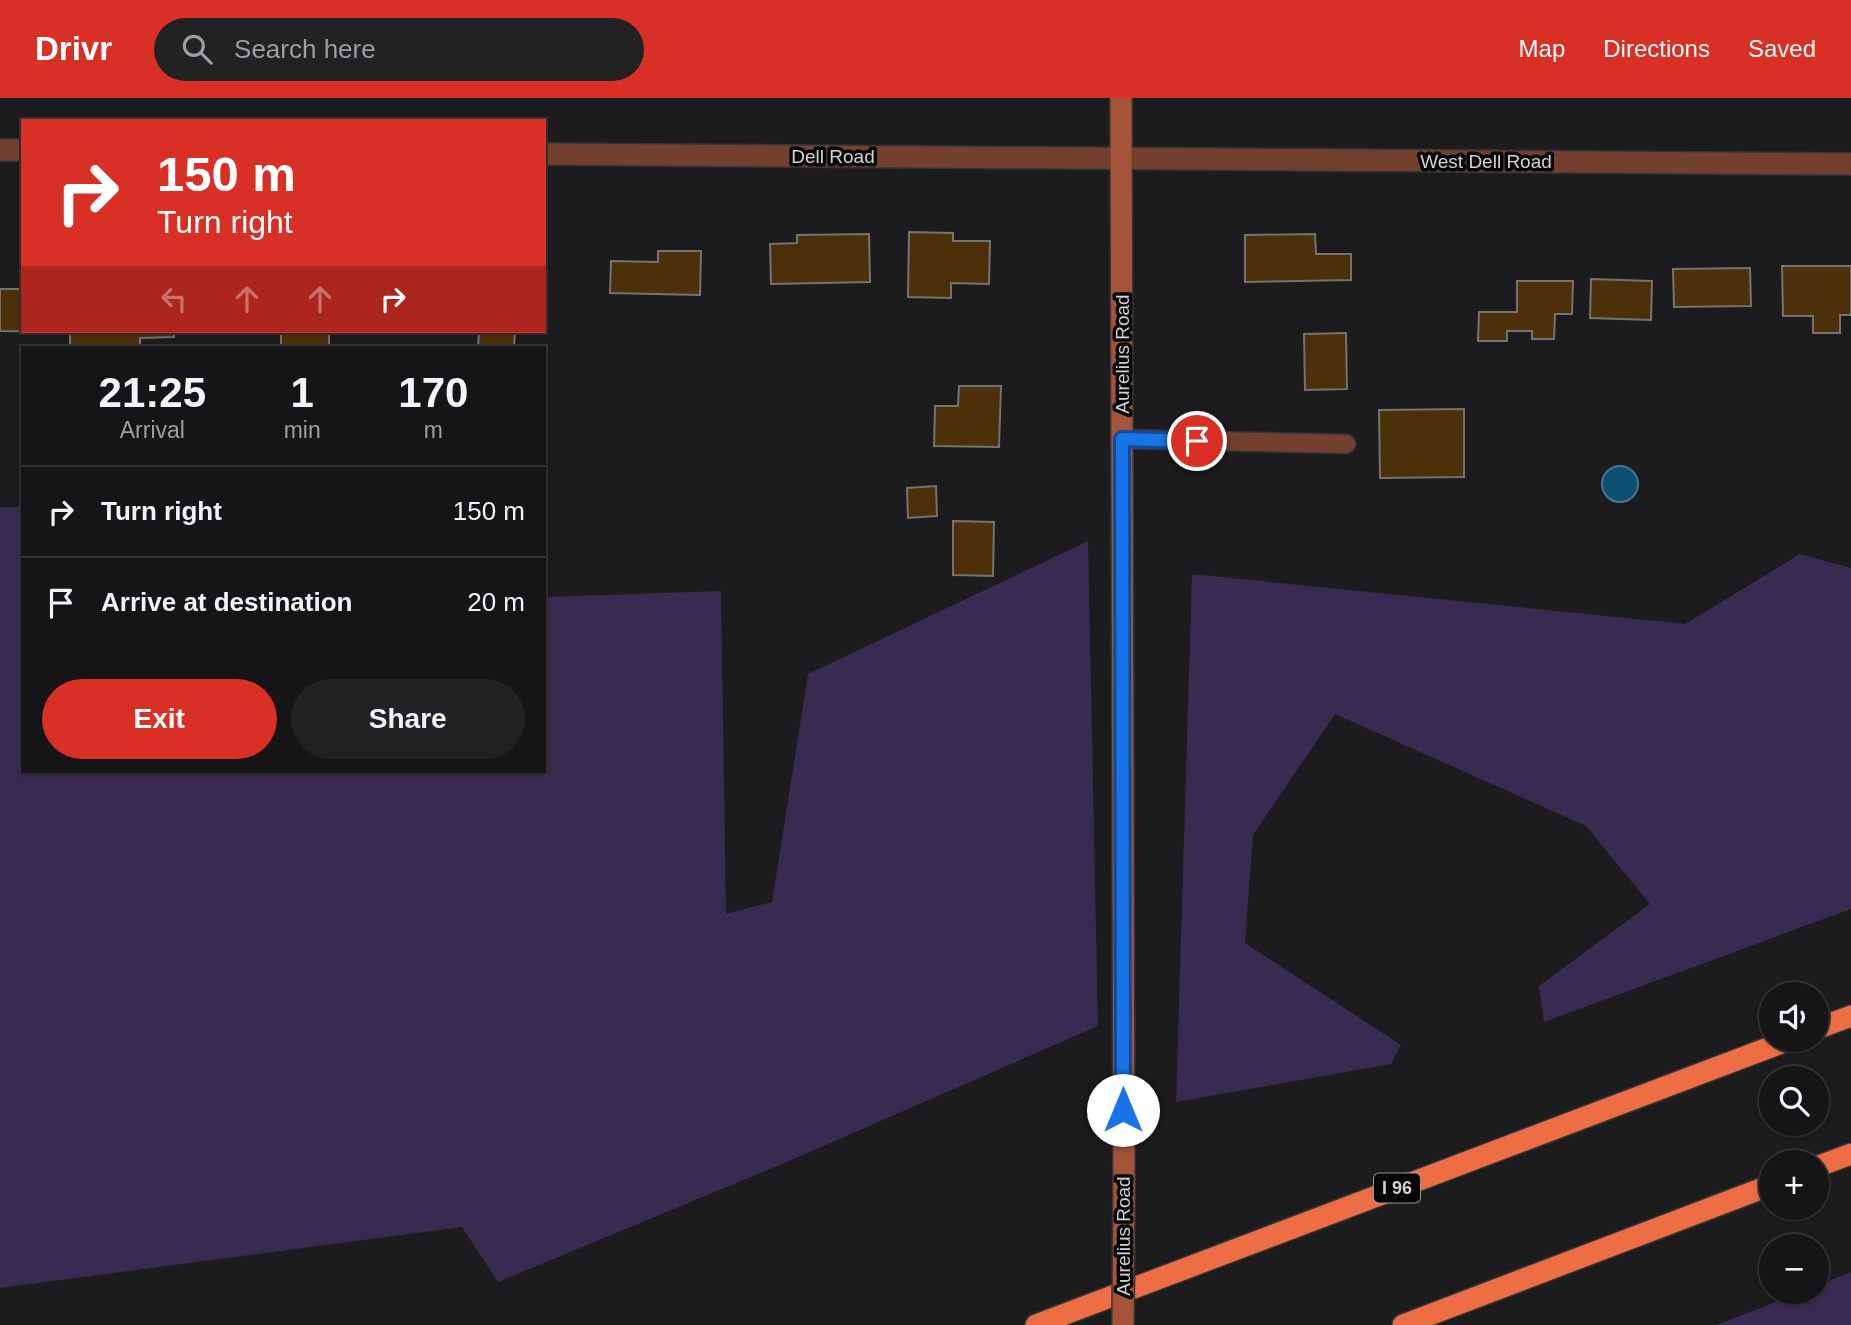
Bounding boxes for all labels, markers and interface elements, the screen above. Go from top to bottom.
search box [154,18,644,81]
text: Drivr [35,30,112,67]
icon: search [178,30,216,68]
text: Search here [234,34,376,64]
text: Map [1519,35,1565,62]
text: Directions [1603,35,1710,62]
text: Saved [1748,35,1816,62]
street label: Dell Road [791,146,875,167]
icon: right [42,147,133,238]
text: 150 m [157,147,296,201]
street label: West Dell Road [1420,151,1552,172]
text: Turn right [157,204,293,240]
icon: left [155,280,193,318]
icon: ahead [228,280,266,318]
icon: ahead [301,280,339,318]
icon: right [374,280,412,318]
street label: Aurelius Road [1112,294,1133,414]
text: 21:25 [99,369,206,416]
text: 1 [290,369,314,416]
text: 170 [398,369,468,416]
pin [1167,411,1227,471]
text: Arrival [120,417,185,443]
text: min [284,417,321,443]
text: m [424,417,443,443]
icon: arrive [1178,422,1216,460]
icon: right [42,493,80,531]
text: Turn right [101,496,222,526]
text: 150 m [453,496,525,526]
icon: arrive [42,584,80,622]
text: Arrive at destination [101,587,352,617]
text: 20 m [467,587,525,617]
button: Exit [42,679,277,759]
button: Share [291,679,525,759]
map controls [1759,982,1829,1304]
button: sound [1759,982,1829,1052]
button: search [1759,1066,1829,1136]
position arrow [1086,1073,1160,1147]
button: + [1759,1150,1829,1220]
road number: I 96 [1374,1174,1420,1203]
street label: Aurelius Road [1113,1176,1134,1296]
button: − [1759,1234,1829,1304]

